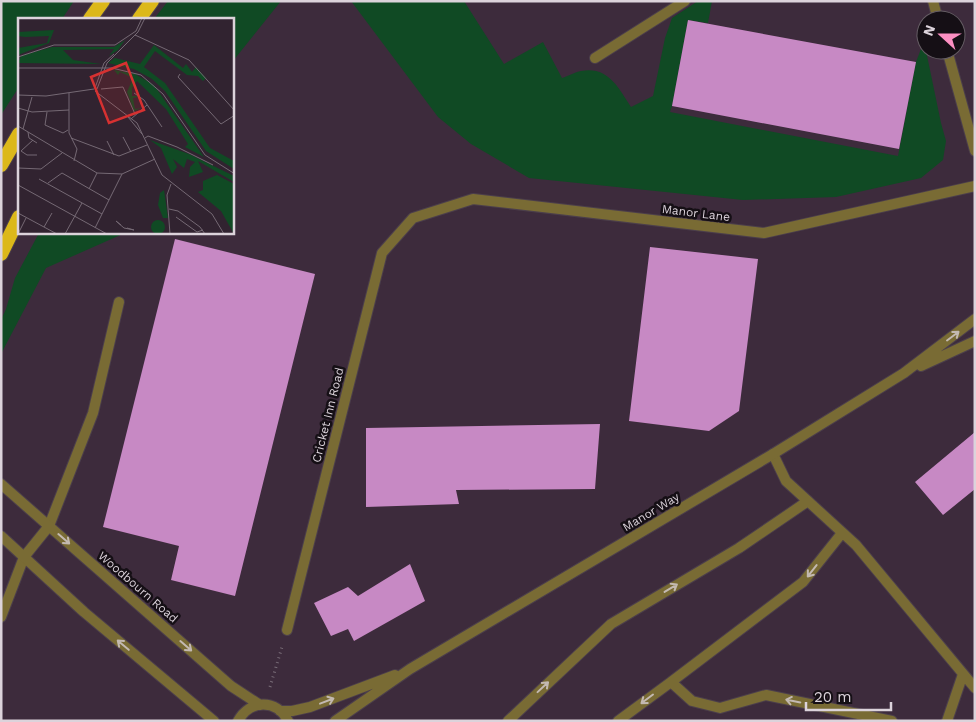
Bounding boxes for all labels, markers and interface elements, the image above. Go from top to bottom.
north arrow [916,10,966,60]
inset map [18,18,234,234]
text: N [920,23,938,38]
street label: Manor Lane [661,202,731,224]
one-way arrow [946,330,959,341]
street label: Cricket Inn Road [309,366,347,464]
street label: Manor Way [620,489,683,534]
one-way arrow [58,533,71,545]
street label: Woodbourn Road [95,549,181,625]
one-way arrow [807,564,818,577]
one-way arrow [663,583,677,593]
one-way arrow [117,639,130,650]
one-way arrow [180,641,193,652]
scale bar [806,680,891,712]
one-way arrow [537,682,550,693]
text: 20 m [814,688,852,706]
one-way arrow [640,694,654,704]
one-way arrow [320,695,335,704]
one-way arrow [785,696,801,705]

